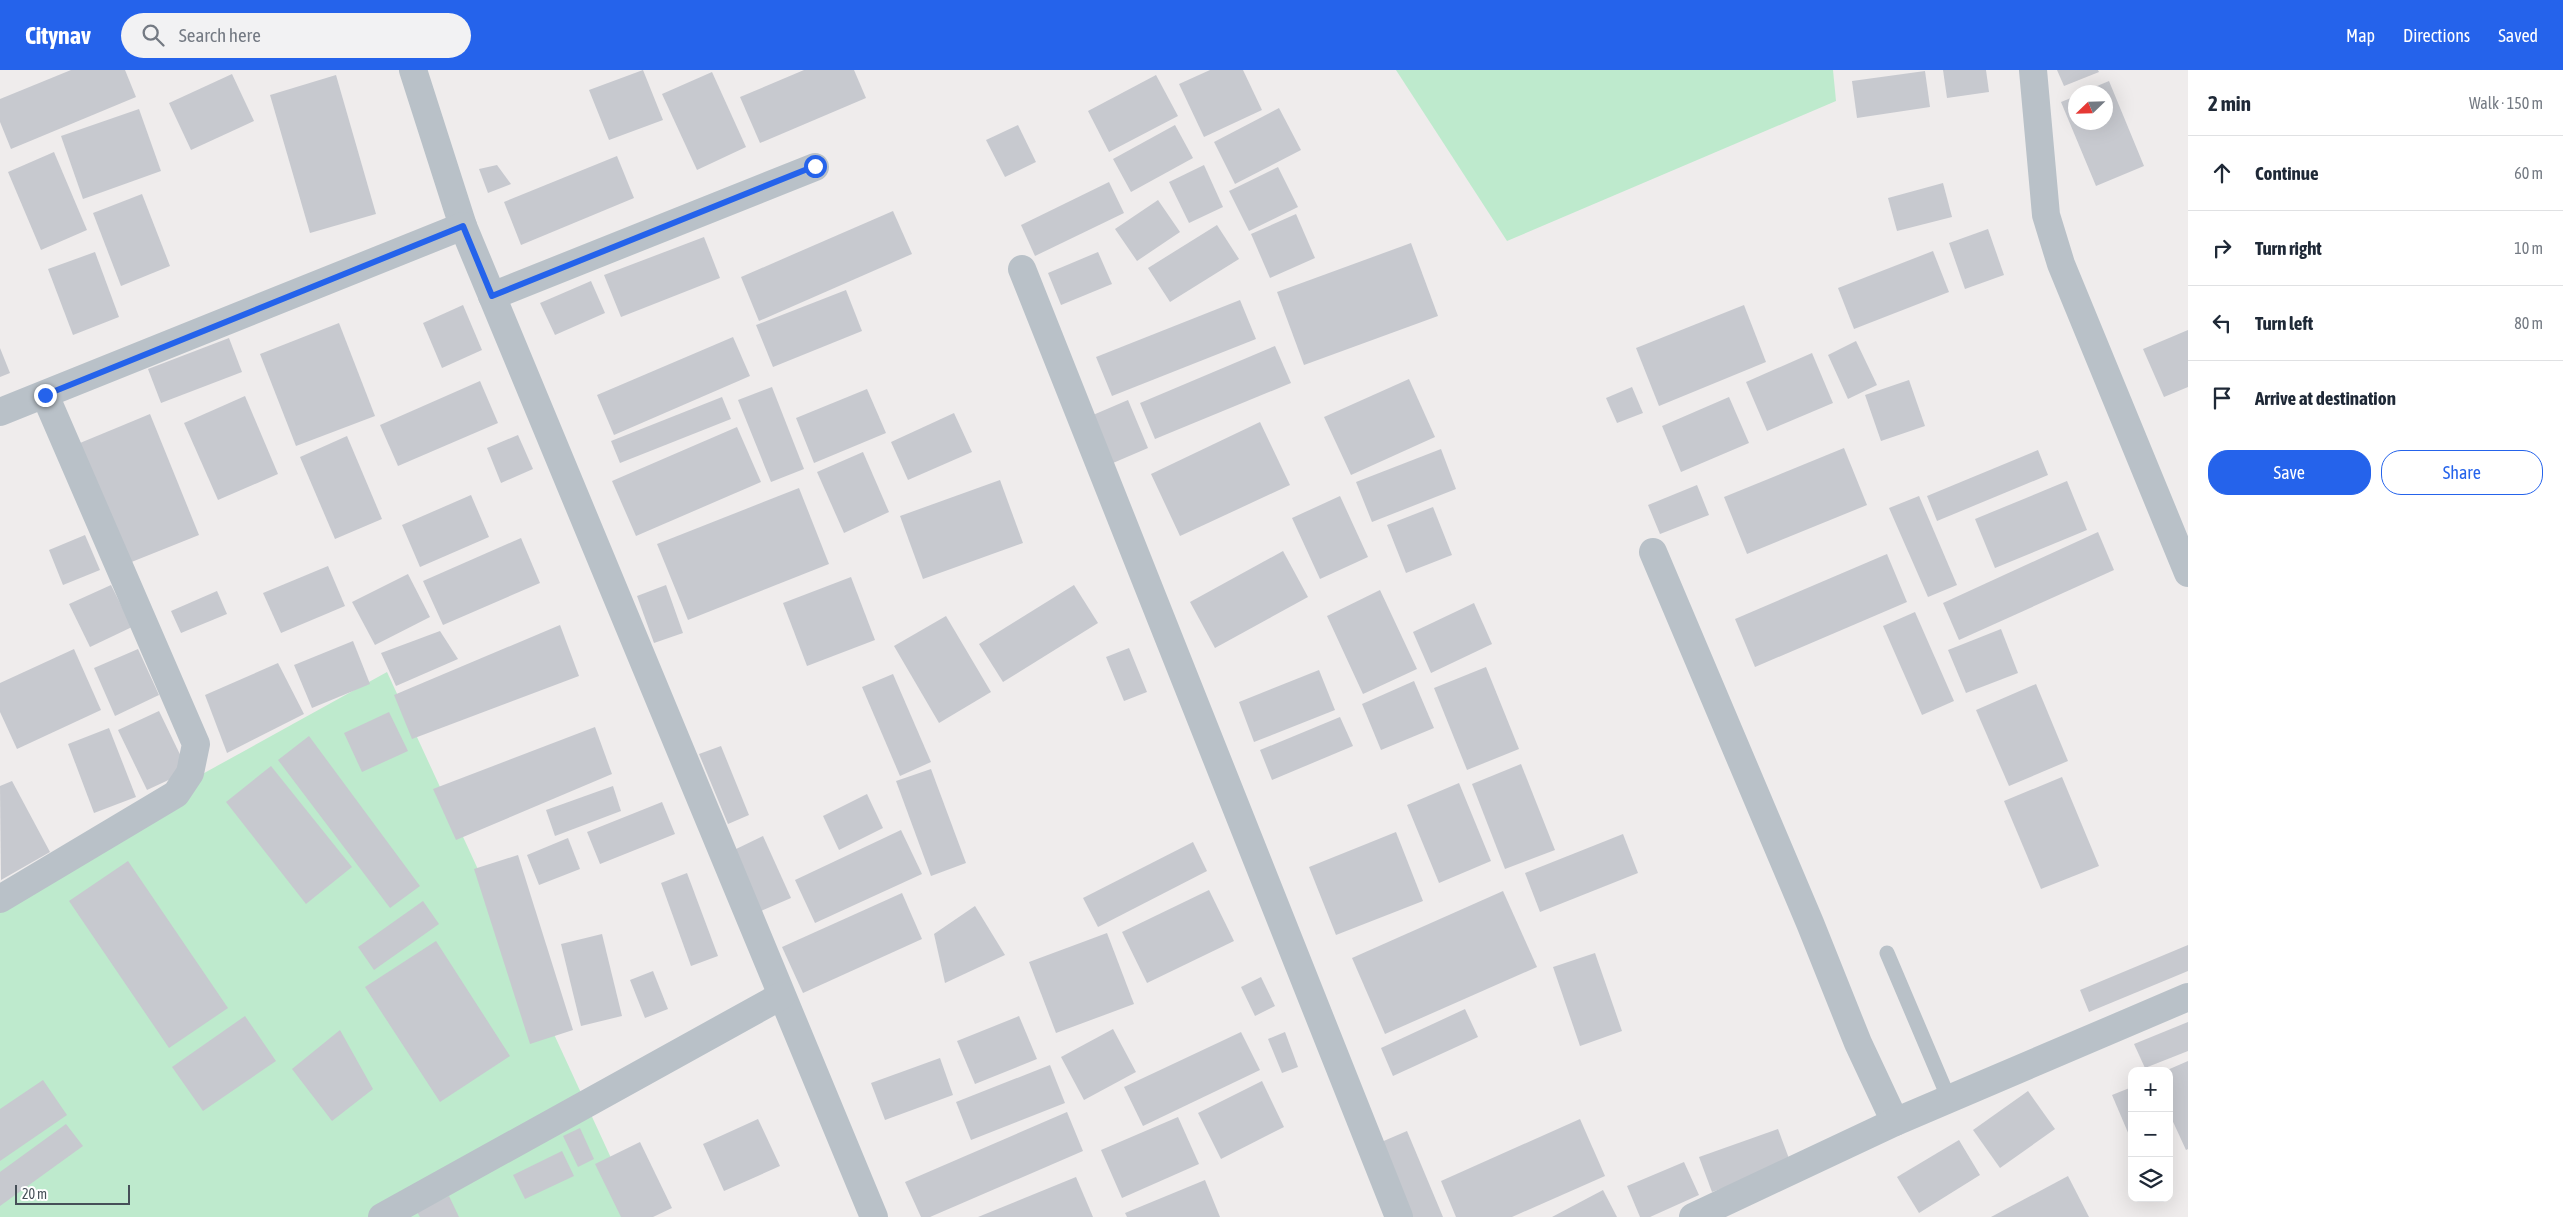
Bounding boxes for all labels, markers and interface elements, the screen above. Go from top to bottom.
search box [121,13,471,58]
icon: search [139,21,167,49]
text: Citynav [25,22,91,49]
text: Search here [179,24,261,46]
text: Map [2346,25,2375,46]
text: Directions [2403,25,2470,46]
text: Saved [2498,25,2538,46]
north arrow [2068,85,2113,130]
text: 2 min [2208,91,2251,115]
text: Walk · 150 m [2469,94,2543,112]
route start [804,155,827,178]
icon: ahead [2208,159,2236,187]
text: Continue [2255,162,2319,184]
text: 60 m [2514,164,2543,182]
icon: right [2208,234,2236,262]
text: Turn right [2255,237,2322,259]
text: 10 m [2514,239,2543,257]
icon: left [2208,309,2236,337]
text: Turn left [2255,312,2313,334]
text: 80 m [2514,314,2543,332]
route end [34,384,57,407]
icon: arrive [2208,384,2236,412]
text: Arrive at destination [2255,387,2396,409]
button: Save [2208,450,2371,495]
button: Share [2381,450,2543,495]
map controls [2128,1067,2173,1202]
button: + [2128,1067,2173,1112]
button: − [2128,1112,2173,1157]
button: layers [2128,1157,2173,1202]
scale bar [15,1182,130,1205]
text: 20 m [22,1186,47,1202]

